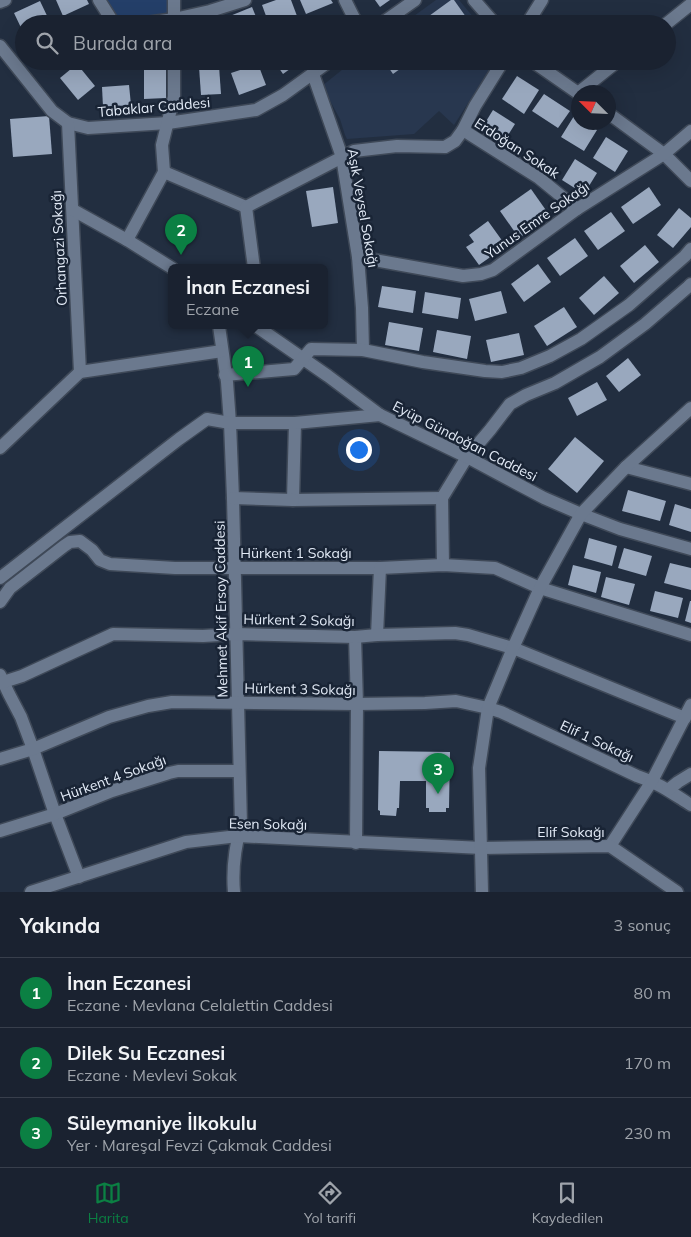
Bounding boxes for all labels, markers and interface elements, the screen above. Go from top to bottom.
search box [15,15,676,70]
icon: search [33,29,61,57]
text: Burada ara [73,31,172,55]
north arrow [571,85,616,130]
street label: Tabaklar Caddesi [97,93,211,121]
street label: Erdoğan Sokak [471,114,564,183]
street label: Aşık Veysel Sokağı [344,147,382,269]
street label: Yunus Emre Sokağı [481,177,593,263]
street label: Orhangazi Sokağı [47,190,71,306]
pin: 2 [165,214,197,255]
popup [168,264,328,329]
text: İnan Eczanesi [186,275,310,299]
text: Eczane [186,299,239,319]
pin: 1 [232,346,264,387]
street label: Eyüp Gündoğan Caddesi [390,397,540,485]
your location [346,437,372,463]
street label: Mehmet Akif Ersoy Caddesi [210,520,232,698]
street label: Hürkent 1 Sokağı [240,544,352,562]
street label: Hürkent 2 Sokağı [243,610,355,630]
street label: Hürkent 3 Sokağı [244,679,356,699]
street label: Elif 1 Sokağı [557,716,637,766]
street label: Hürkent 4 Sokağı [58,750,168,806]
pin: 3 [422,753,454,794]
street label: Esen Sokağı [229,814,307,834]
street label: Elif Sokağı [537,823,605,841]
text: Yakında [20,912,100,938]
text: 3 sonuç [614,915,671,935]
text: İnan Eczanesi [67,971,191,995]
text: 1 [31,983,41,1003]
text: 80 m [634,983,671,1003]
text: Eczane · Mevlana Celalettin Caddesi [67,995,333,1015]
text: Dilek Su Eczanesi [67,1041,225,1065]
text: 2 [31,1053,41,1073]
text: 170 m [624,1053,671,1073]
text: Eczane · Mevlevi Sokak [67,1065,237,1085]
text: Süleymaniye İlkokulu [67,1111,257,1135]
text: 3 [31,1123,41,1143]
text: 230 m [624,1123,671,1143]
text: Yer · Mareşal Fevzi Çakmak Caddesi [67,1135,332,1155]
tab: Harita [88,1179,129,1227]
tab: Yol tarifi [304,1179,356,1227]
tab: Kaydedilen [532,1179,603,1227]

